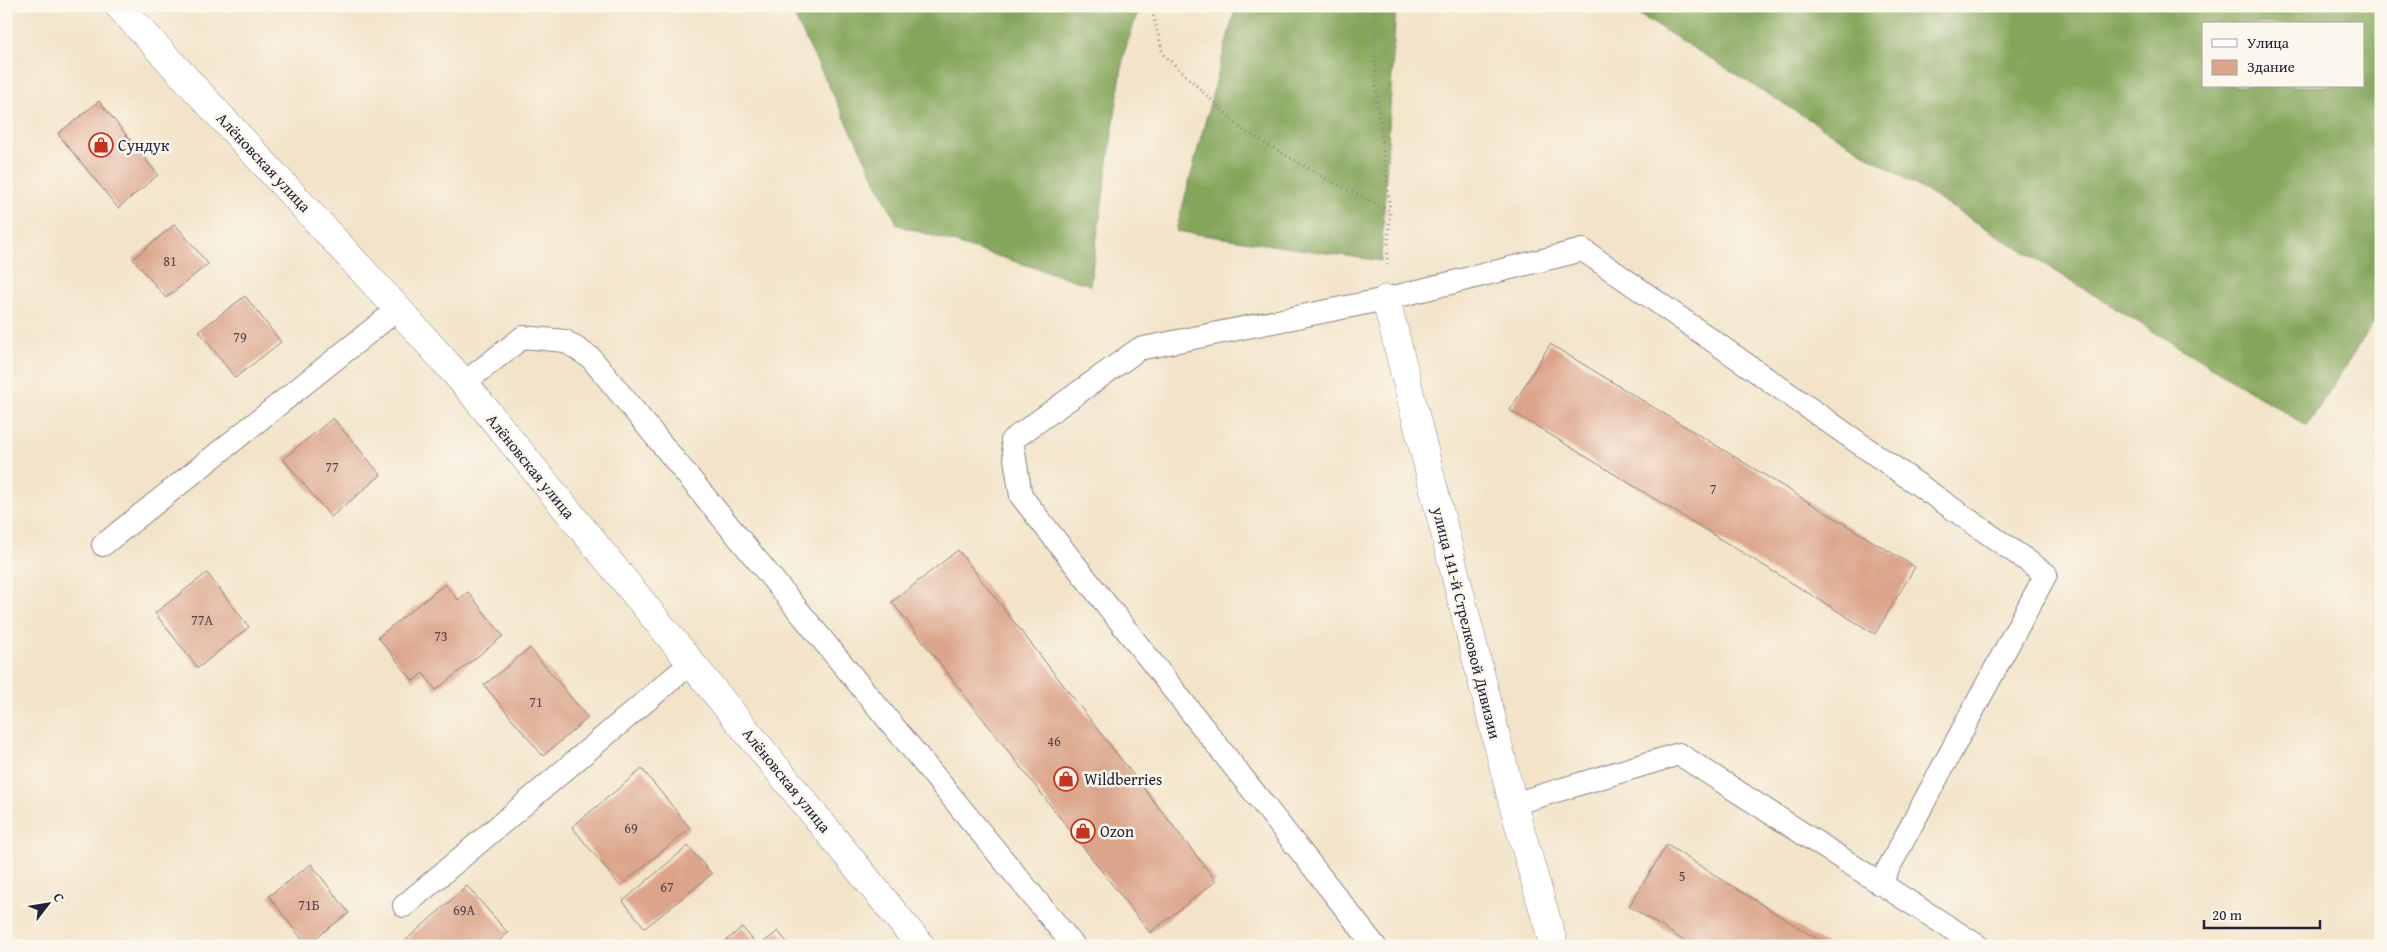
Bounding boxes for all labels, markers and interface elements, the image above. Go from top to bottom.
legend [2202,22,2364,88]
text: Улица [2247,32,2290,53]
text: Здание [2247,56,2295,77]
street label: Алёновская улица [211,107,317,218]
shop icon: Сундук [88,132,114,158]
place label: Сундук [118,133,170,157]
house number: 81 [163,251,177,271]
house number: 79 [233,327,247,347]
street label: Алёновская улица [481,408,581,524]
house number: 77 [325,457,339,477]
house number: 7 [1710,479,1717,499]
street label: улица 141-й Стрелковой Дивизии [1426,504,1508,742]
house number: 77А [191,610,213,630]
house number: 73 [434,626,448,646]
house number: 71 [529,692,543,712]
street label: Алёновская улица [737,722,837,838]
house number: 46 [1047,731,1061,751]
shop icon: Wildberries [1053,766,1079,792]
place label: Wildberries [1084,767,1162,791]
house number: 69 [624,818,638,838]
shop icon: Ozon [1070,818,1096,844]
place label: Ozon [1100,819,1134,843]
house number: 5 [1679,866,1685,886]
house number: 67 [660,877,674,897]
north arrow [22,880,72,930]
text: С [49,889,70,906]
house number: 71Б [298,895,320,915]
scale bar [2204,897,2321,929]
house number: 69А [453,900,475,920]
text: 20 m [2212,904,2243,925]

